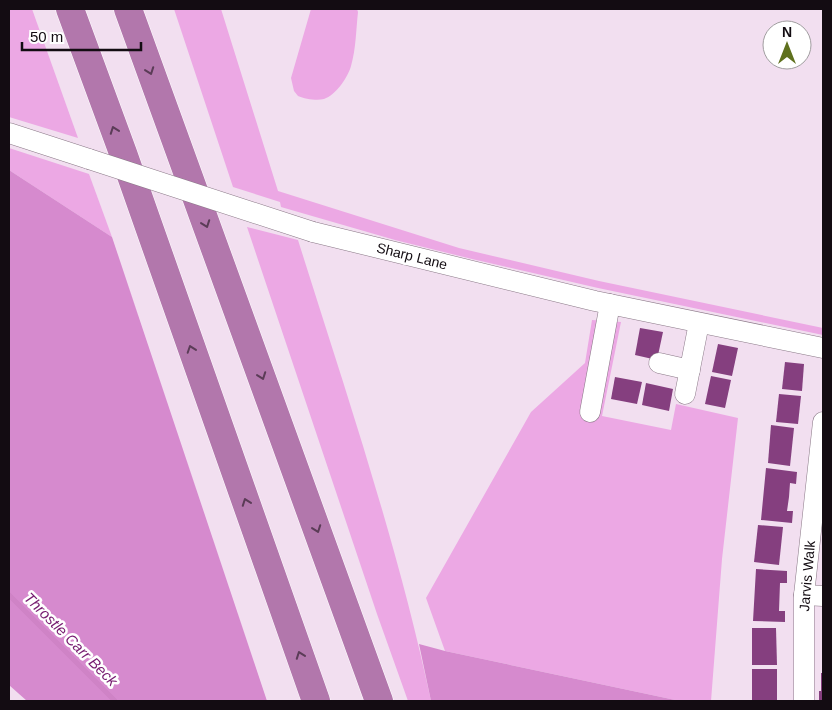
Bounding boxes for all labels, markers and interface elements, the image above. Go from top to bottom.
scale bar [22,20,141,52]
north arrow [762,20,812,70]
text: N [782,24,792,40]
text: 50 m [30,28,63,45]
one-way arrow [144,66,154,75]
one-way arrow [110,126,120,134]
one-way arrow [200,219,210,227]
street label: Sharp Lane [375,239,449,273]
one-way arrow [187,345,197,354]
one-way arrow [256,372,266,380]
one-way arrow [242,498,252,507]
one-way arrow [311,524,321,533]
street label: Jarvis Walk [796,539,818,612]
water label: Throstle Carr Beck [21,589,122,690]
one-way arrow [296,652,306,660]

